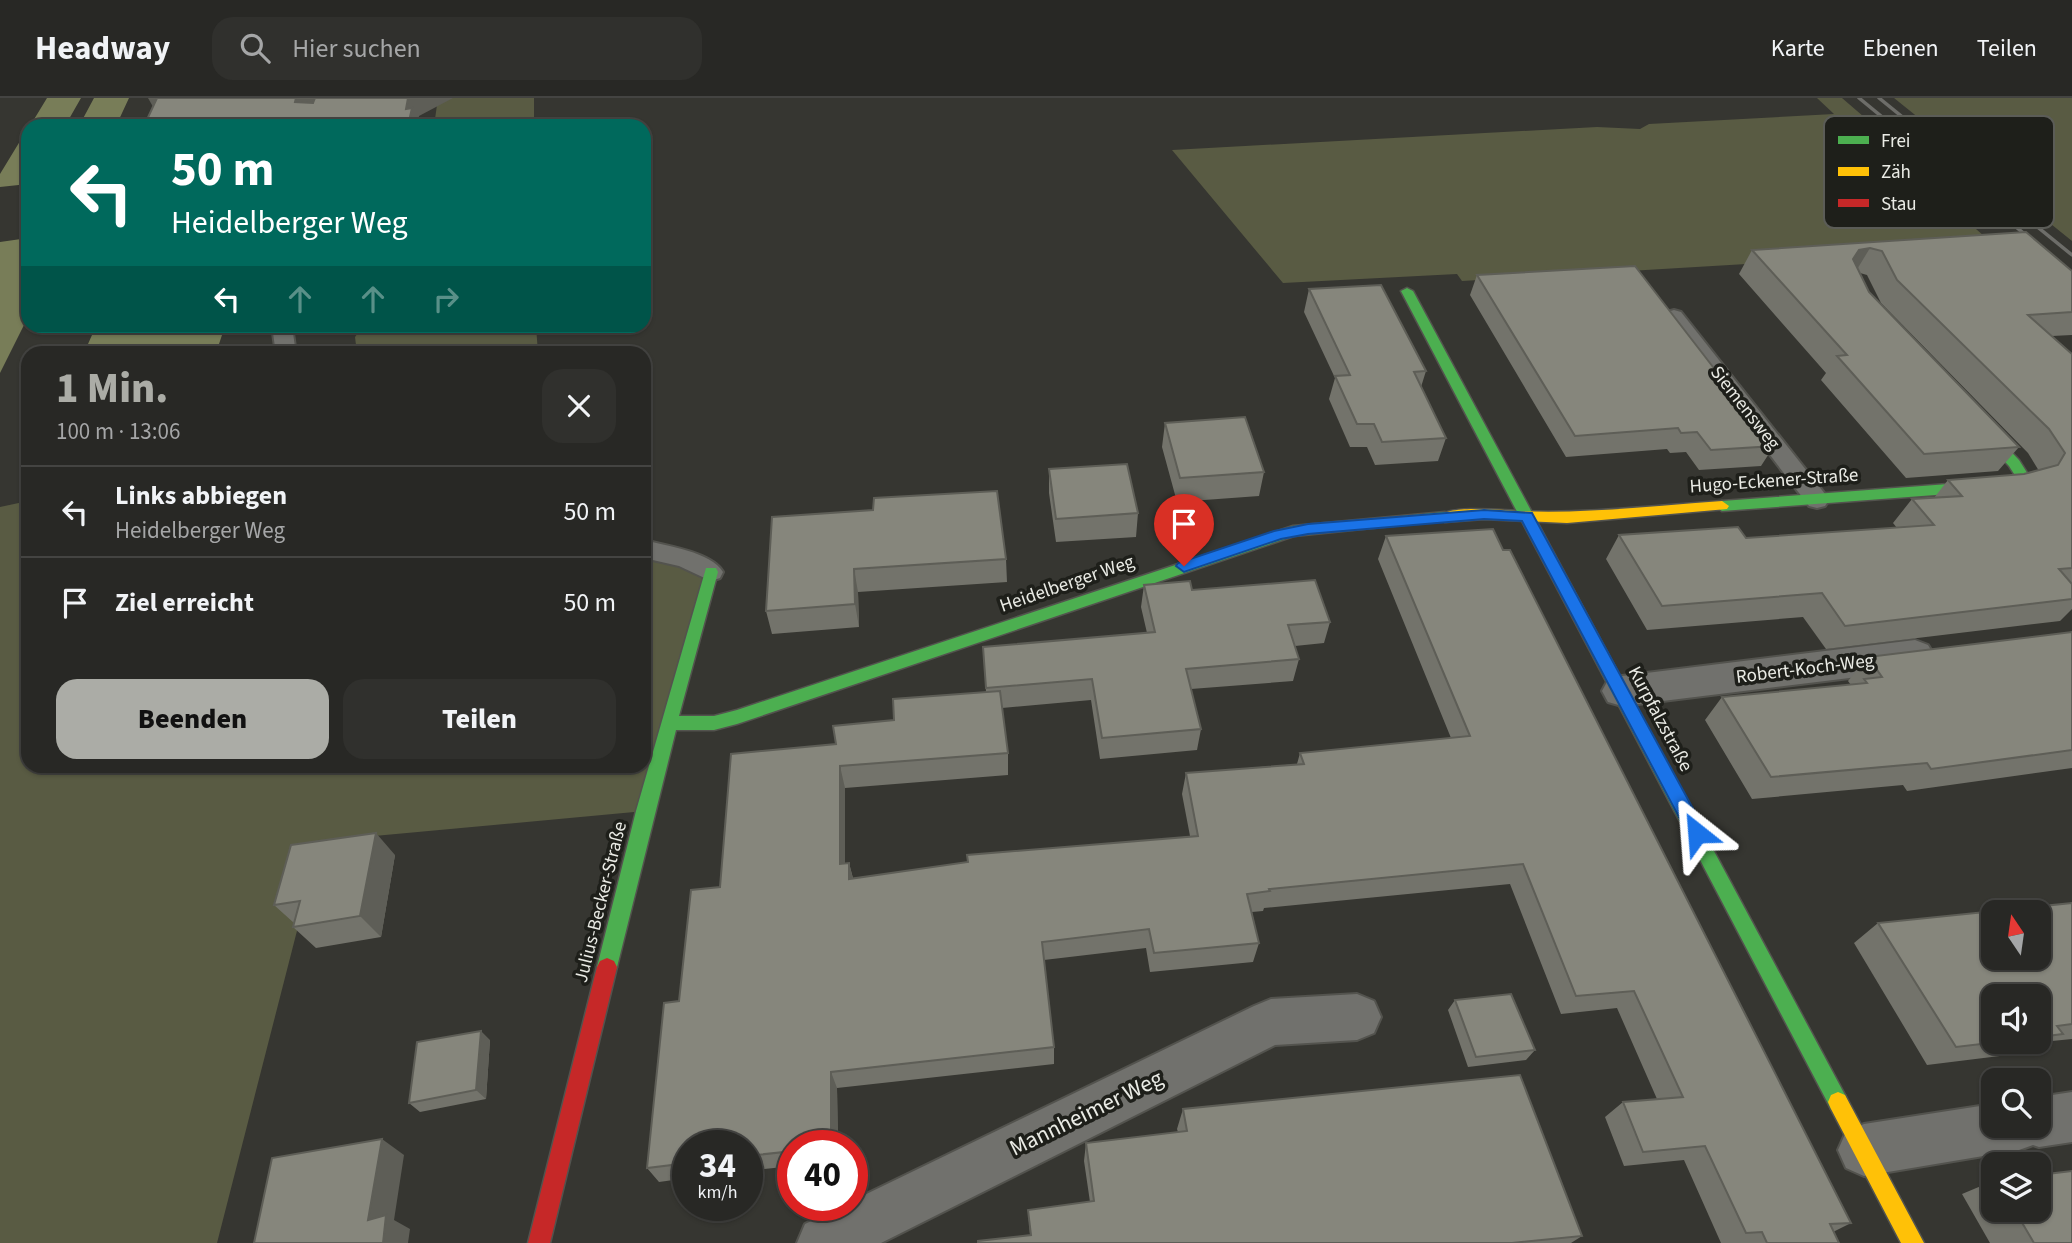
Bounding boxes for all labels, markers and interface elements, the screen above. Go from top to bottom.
search box [212,17,702,80]
text: Headway [35,25,170,72]
icon: search [236,29,274,67]
text: Hier suchen [292,30,421,67]
text: Karte [1771,31,1825,66]
text: Ebenen [1863,31,1939,66]
text: Teilen [1977,31,2037,66]
legend [1824,116,2054,228]
text: Frei [1881,128,1911,155]
text: 50 m [171,135,275,205]
icon: left [56,147,147,238]
text: Zäh [1881,159,1911,186]
text: Stau [1881,191,1917,218]
text: Heidelberger Weg [171,200,408,246]
icon: left [208,280,246,318]
icon: ahead [281,280,319,318]
icon: ahead [354,280,392,318]
icon: right [427,280,465,318]
text: 1 Min. [56,359,168,419]
street label: Siemensweg [1704,360,1787,456]
button: close [542,369,616,443]
text: 100 m · 13:06 [56,415,180,448]
street label: Hugo-Eckener-Straße [1689,462,1859,500]
text: Links abbiegen [115,477,287,514]
icon: left [56,493,94,531]
text: 50 m [563,493,616,530]
pin [1154,494,1214,566]
icon: arrive [1165,505,1203,543]
text: Heidelberger Weg [115,514,285,547]
street label: Heidelberger Weg [996,548,1138,620]
icon: arrive [56,584,94,622]
text: Ziel erreicht [115,584,254,621]
text: 50 m [563,584,616,621]
street label: Robert-Koch-Weg [1734,647,1876,691]
street label: Kurpfalzstraße [1621,661,1699,777]
button: Beenden [56,679,329,759]
button: Teilen [343,679,616,759]
position arrow [1660,796,1734,870]
street label: Julius-Becker-Straße [568,819,634,985]
north arrow [1981,900,2051,970]
map controls [1981,900,2051,1222]
button: sound [1981,984,2051,1054]
street label: Mannheimer Weg [1004,1061,1169,1164]
button: search [1981,1068,2051,1138]
speed limit sign: 40 [777,1130,868,1221]
text: 34 [699,1141,736,1191]
button: layers [1981,1152,2051,1222]
text: km/h [698,1180,737,1205]

